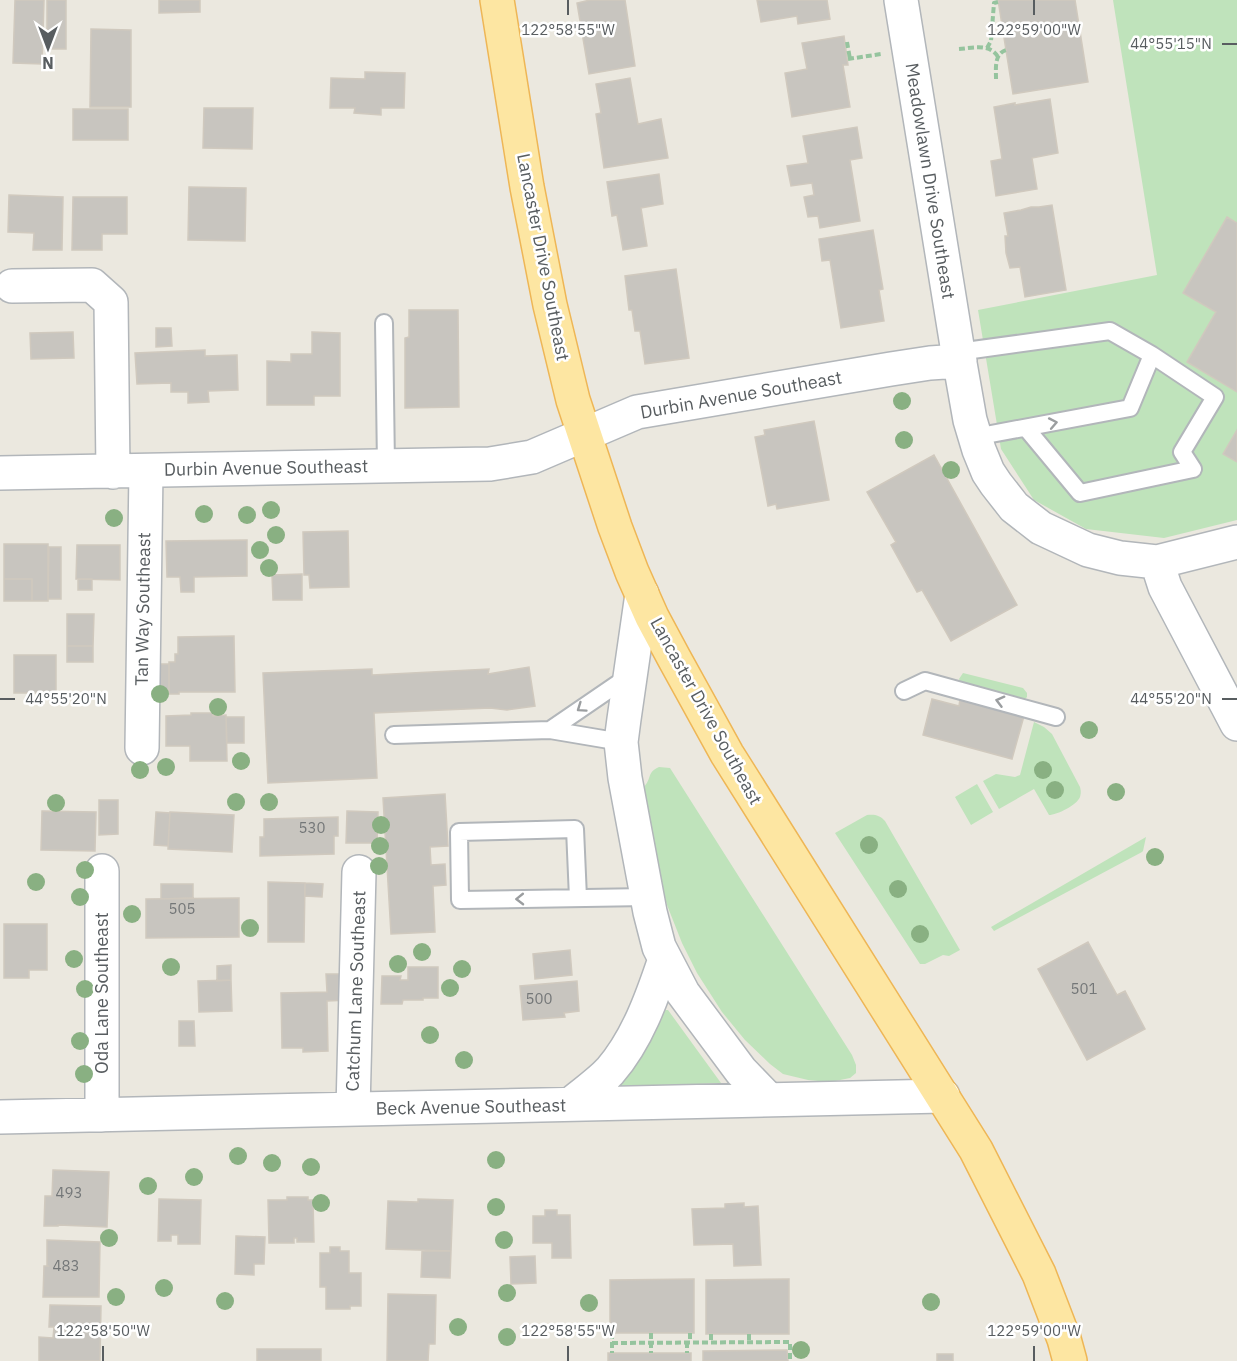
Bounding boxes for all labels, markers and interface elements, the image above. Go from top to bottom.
north arrow [18,18,78,78]
text: 122°58'55"W [521,20,615,39]
text: 122°59'00"W [987,20,1081,39]
text: 44°55'15"N [1130,34,1212,53]
text: N [42,53,54,73]
street label: Meadowlawn Drive Southeast [900,61,961,301]
street label: Lancaster Drive Southeast [512,151,575,363]
street label: Durbin Avenue Southeast [638,365,844,424]
one-way arrow [1048,417,1058,430]
street label: Durbin Avenue Southeast [164,454,368,481]
street label: Tan Way Southeast [130,532,155,686]
street label: Lancaster Drive Southeast [645,613,768,809]
text: 44°55'20"N [25,689,107,708]
text: 44°55'20"N [1130,689,1212,708]
one-way arrow [995,696,1006,708]
one-way arrow [577,701,588,712]
house number: 530 [298,818,326,837]
street label: Catchum Lane Southeast [340,890,371,1092]
one-way arrow [515,893,524,905]
house number: 505 [168,899,196,918]
street label: Oda Lane Southeast [90,912,113,1074]
house number: 501 [1070,979,1098,998]
house number: 500 [525,989,553,1008]
street label: Beck Avenue Southeast [376,1093,566,1120]
house number: 493 [55,1183,83,1202]
house number: 483 [52,1256,80,1275]
text: 122°58'50"W [56,1321,150,1340]
text: 122°58'55"W [521,1321,615,1340]
text: 122°59'00"W [987,1321,1081,1340]

